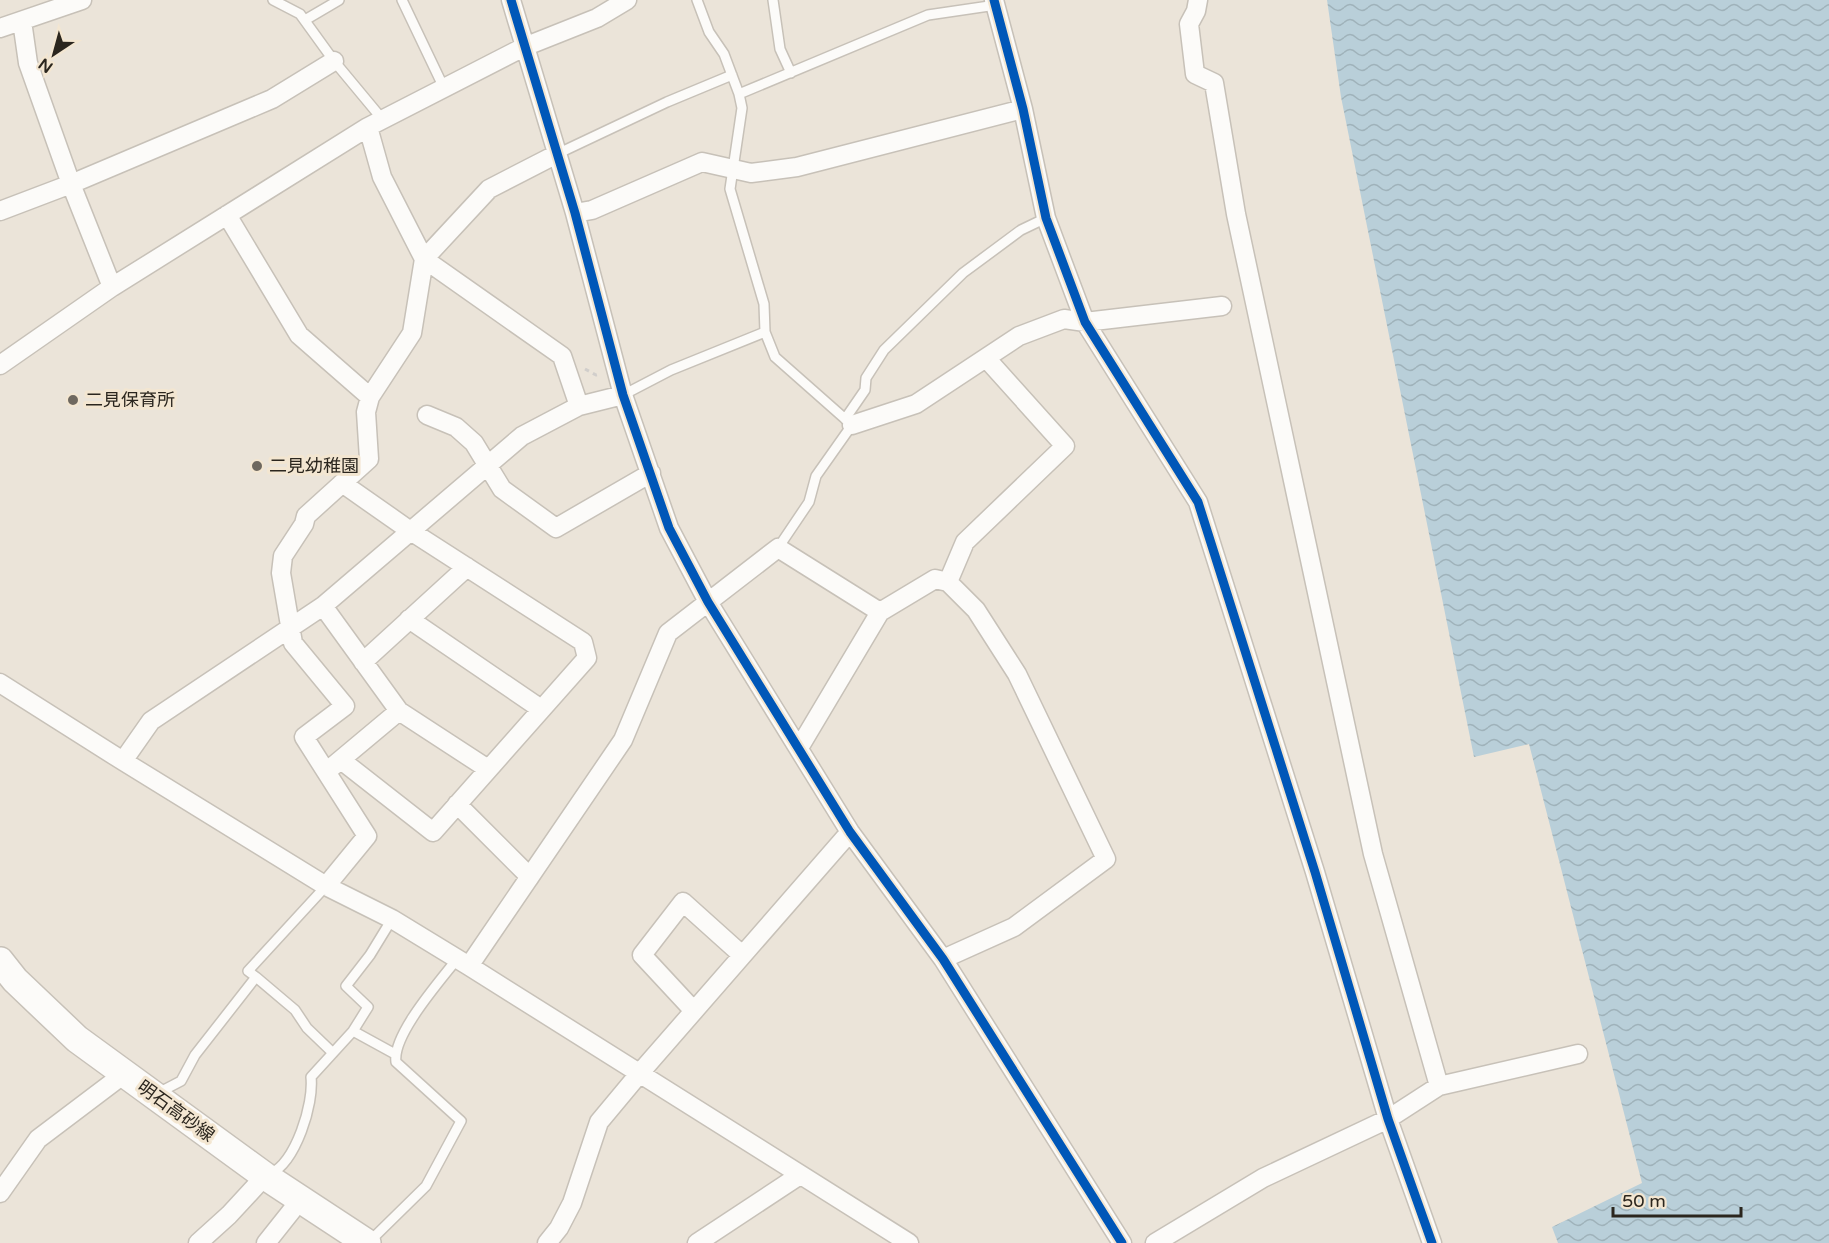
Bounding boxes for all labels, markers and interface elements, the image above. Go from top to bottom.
north arrow [24,24,84,84]
text: N [35,53,57,77]
place label: 二見保育所 [85,389,175,411]
marker: 二見保育所 [66,393,80,407]
place label: 二見幼稚園 [269,455,359,477]
marker: 二見幼稚園 [250,459,264,473]
street label: 明石高砂線 [133,1076,219,1146]
scale bar [1613,1180,1740,1218]
text: 50 m [1622,1190,1666,1212]

